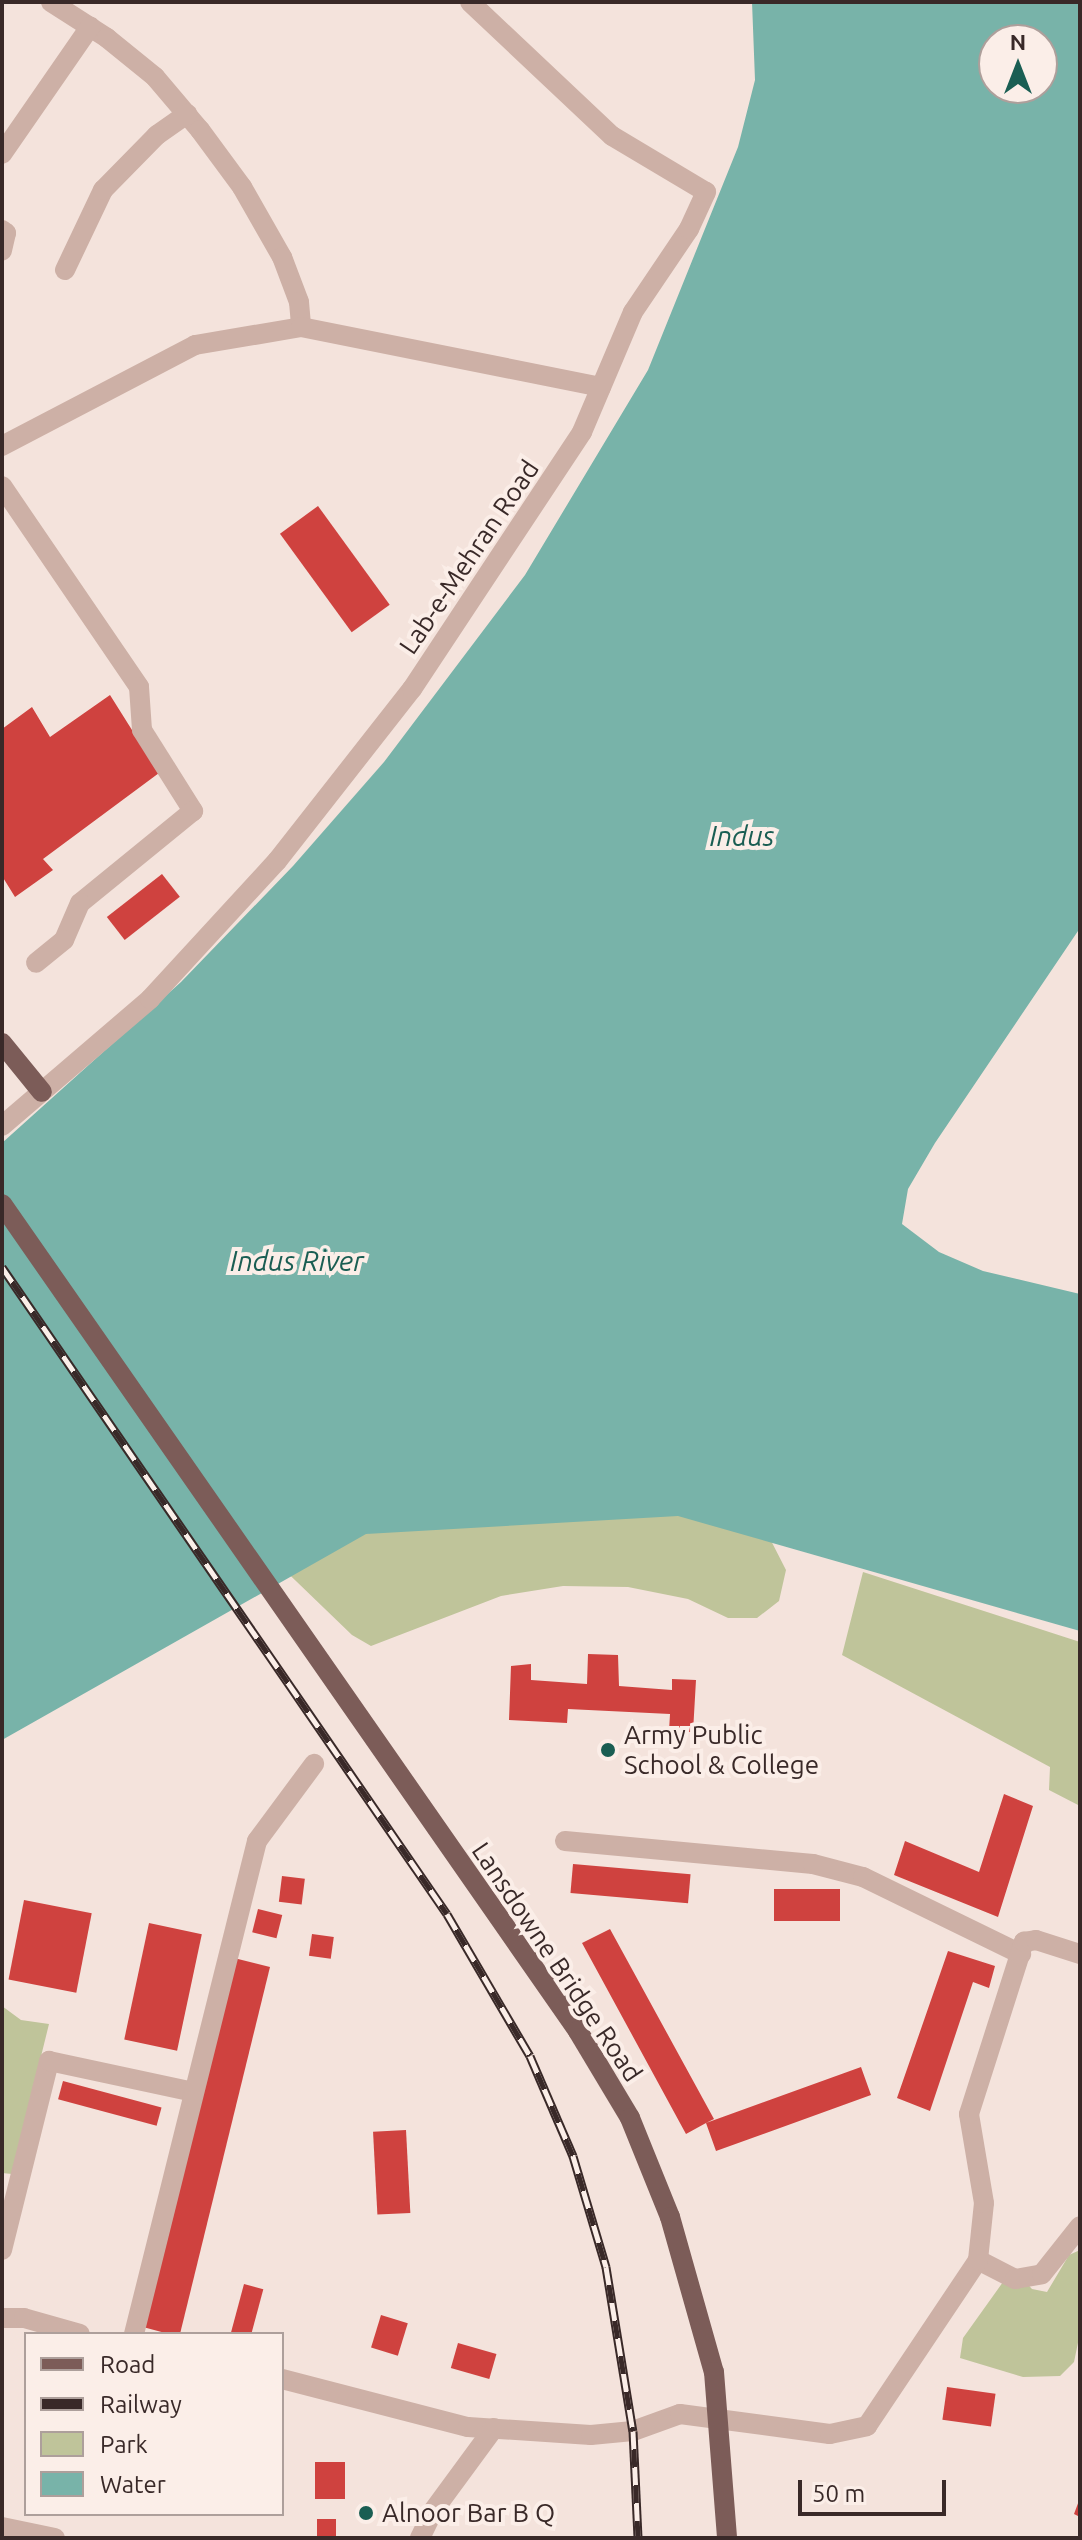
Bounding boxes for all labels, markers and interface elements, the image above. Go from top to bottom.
north arrow [978,24,1058,104]
text: N [1010,29,1026,54]
street label: Lab-e-Mehran Road [393,454,545,660]
water label: Indus [709,819,775,853]
water label: Indus River [230,1244,364,1278]
place label: Army Public School & College [624,1719,819,1780]
marker: Army Public School & College [599,1741,617,1759]
street label: Lansdowne Bridge Road [465,1837,649,2087]
legend [24,2332,284,2516]
text: Road [100,2351,155,2378]
text: Railway [100,2391,182,2418]
text: Park [100,2431,148,2458]
scale bar [802,2464,950,2514]
text: Water [100,2471,166,2498]
text: 50 m [812,2480,865,2507]
place label: Alnoor Bar B Q [382,2497,555,2529]
marker: Alnoor Bar B Q [357,2504,375,2522]

